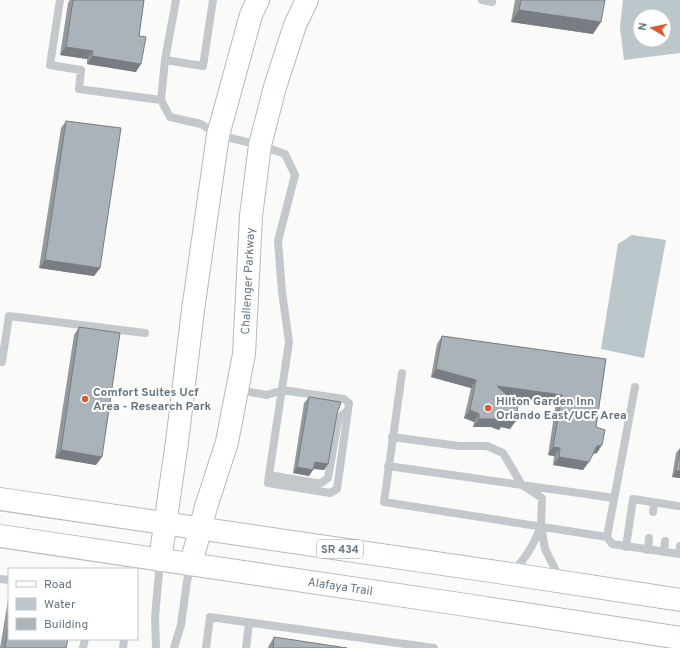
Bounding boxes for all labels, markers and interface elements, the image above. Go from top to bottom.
north arrow [632,8,672,48]
text: N [636,22,651,32]
street label: Challenger Parkway [238,227,259,335]
place label: Comfort Suites Ucf Area - Research Park [93,385,212,415]
marker: Comfort Suites Ucf Area - Research Park [80,394,90,404]
place label: Hilton Garden Inn Orlando East/UCF Area [496,394,627,424]
marker: Hilton Garden Inn Orlando East/UCF Area [483,403,493,413]
road number: SR 434 [317,540,363,558]
legend [8,568,138,640]
street label: Alafaya Trail [307,575,374,600]
text: Road [44,577,72,593]
text: Water [44,597,76,613]
text: Building [44,617,88,633]

